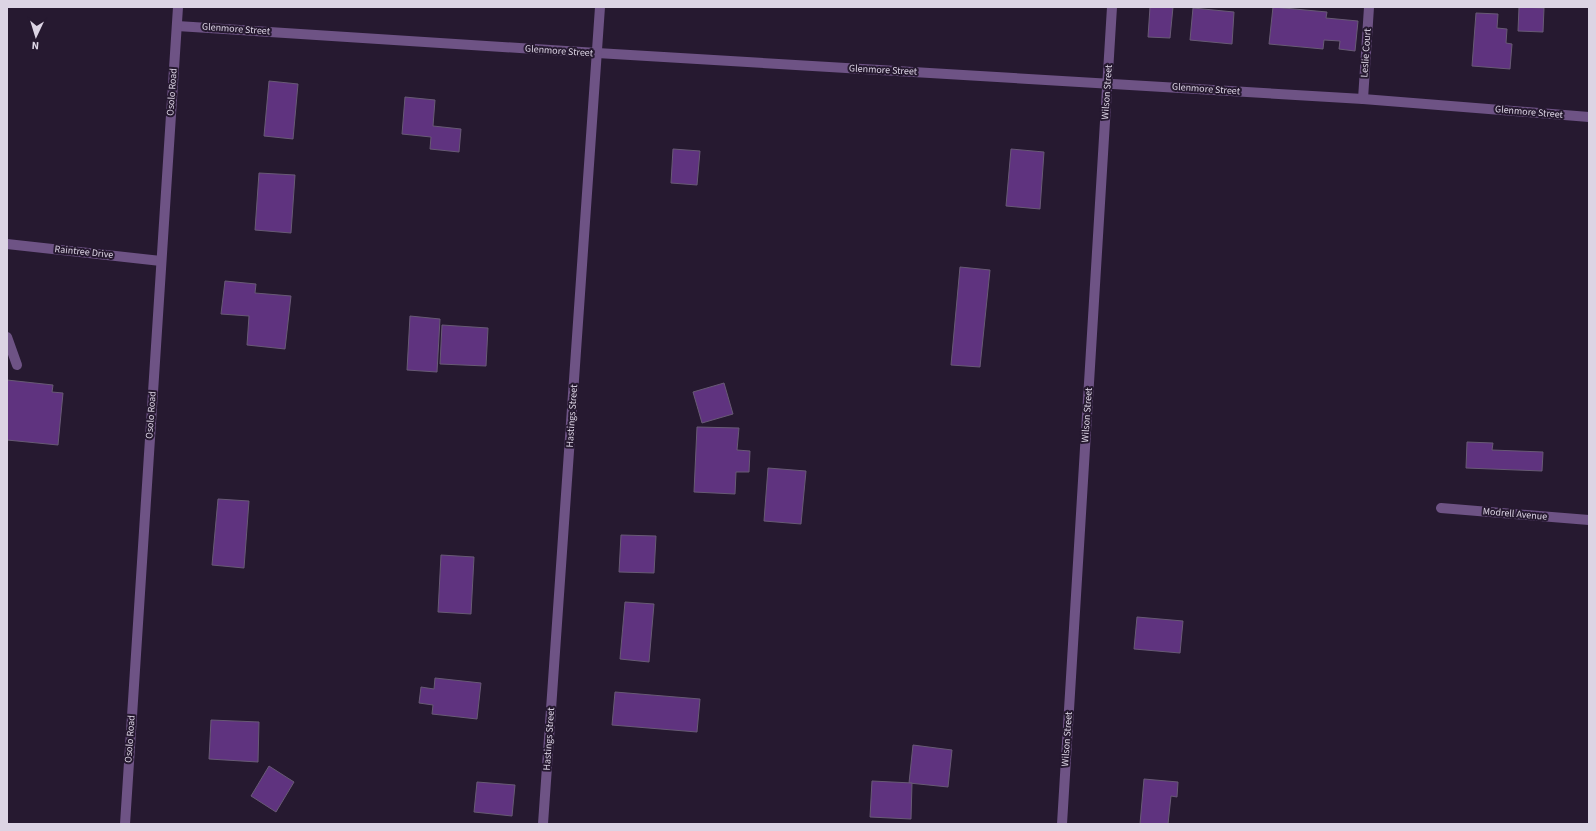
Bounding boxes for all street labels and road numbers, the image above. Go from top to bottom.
street label: Glenmore Street [201,20,271,38]
street label: Leslie Court [1357,27,1375,78]
street label: Glenmore Street [524,42,594,60]
street label: Glenmore Street [849,61,918,79]
street label: Wilson Street [1098,63,1116,120]
street label: Osolo Road [163,68,181,116]
street label: Glenmore Street [1171,80,1241,98]
street label: Glenmore Street [1494,102,1564,122]
street label: Raintree Drive [54,242,114,262]
street label: Hastings Street [563,383,581,448]
street label: Wilson Street [1078,386,1096,443]
street label: Osolo Road [142,391,160,439]
street label: Modrell Avenue [1482,504,1548,524]
street label: Hastings Street [540,706,558,771]
street label: Wilson Street [1058,710,1076,767]
street label: Osolo Road [121,715,139,763]

